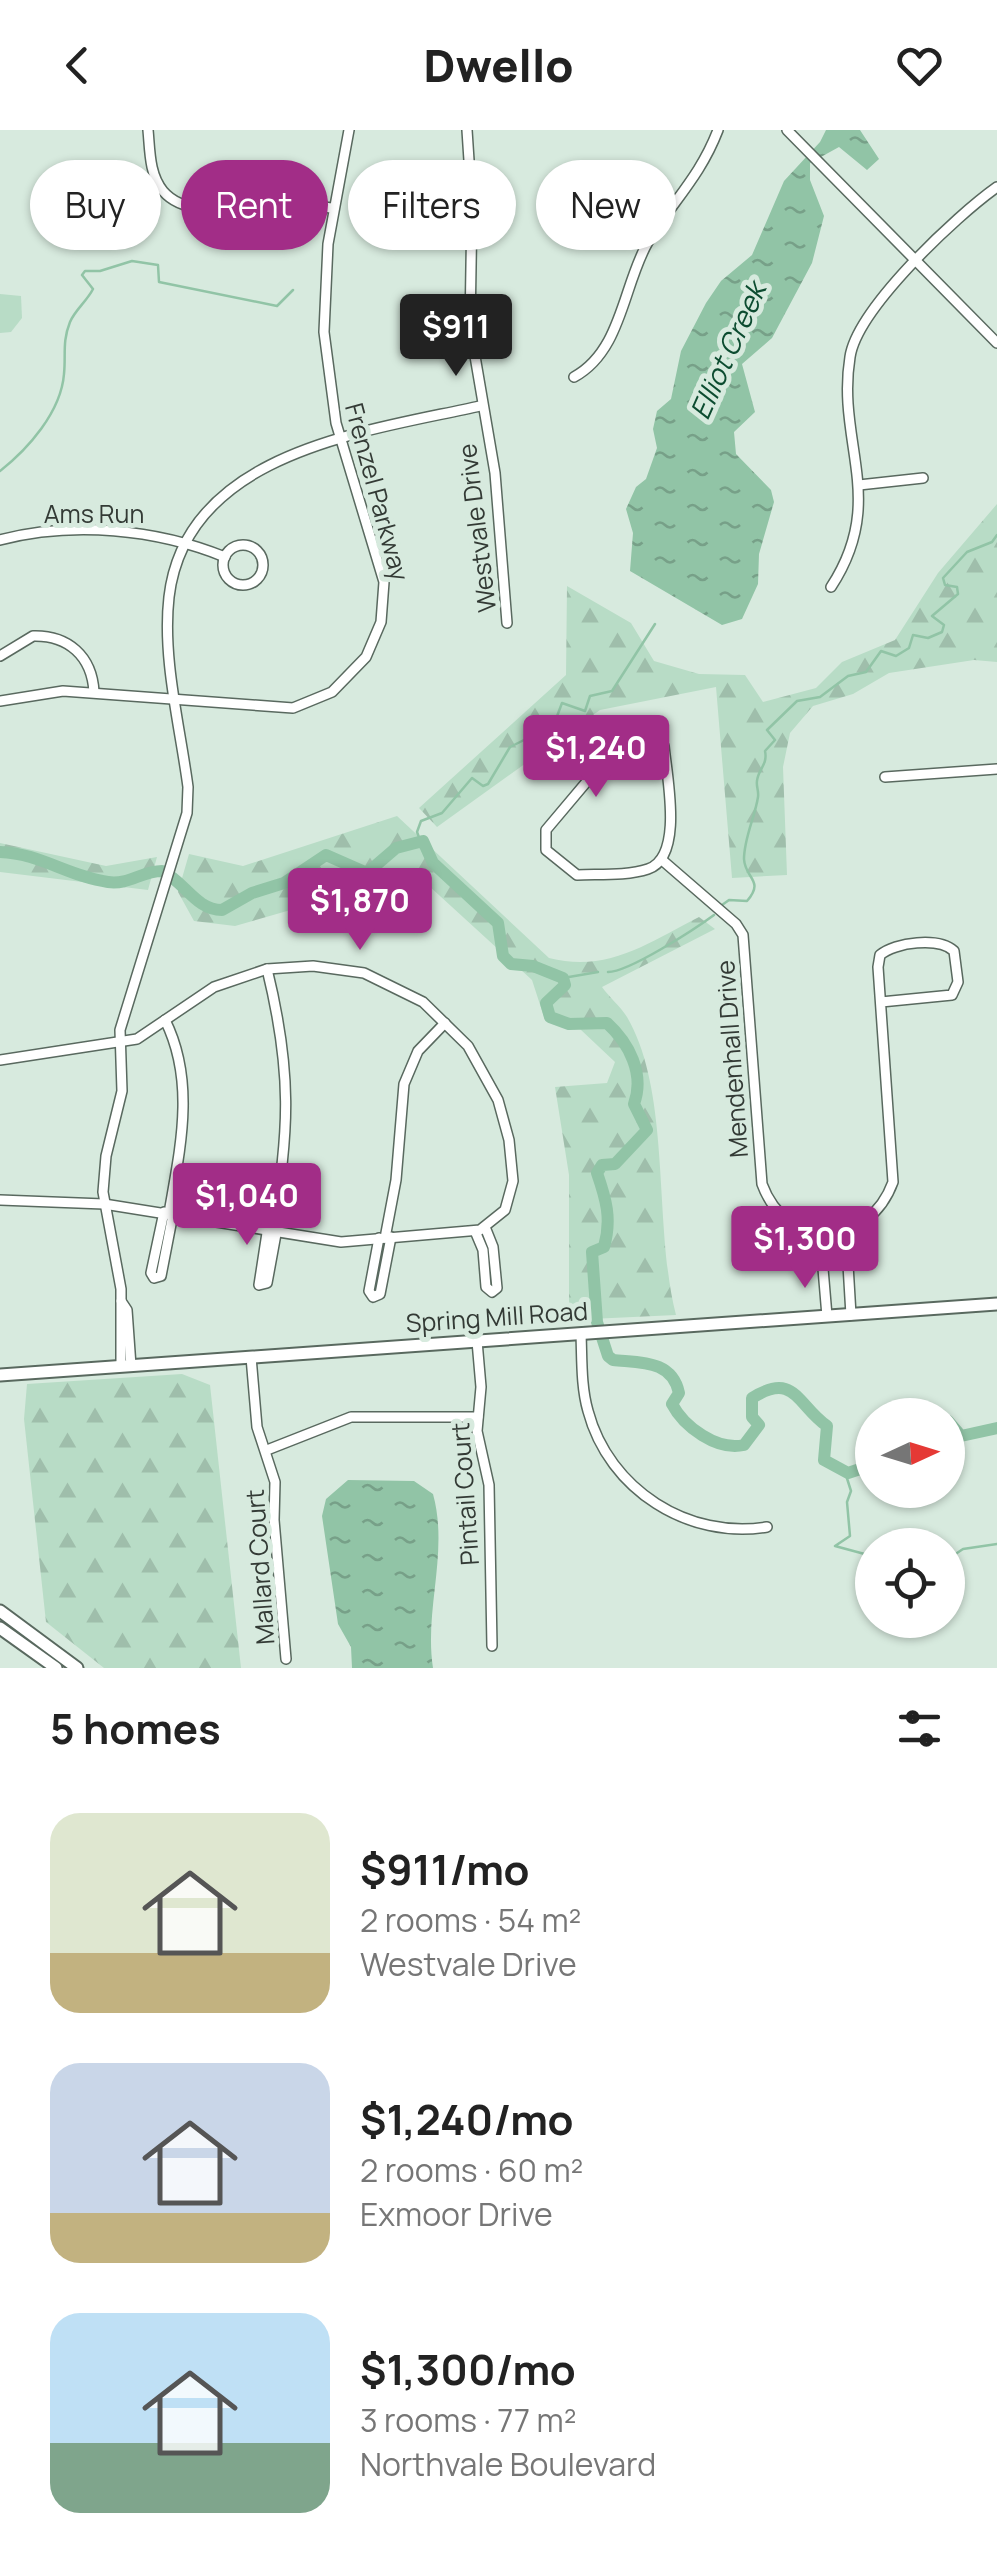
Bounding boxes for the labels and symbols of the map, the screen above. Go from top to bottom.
water label: Elliot Creek [680,273,776,425]
pin: $911 [397,294,515,379]
street label: Frenzel Parkway [337,399,418,585]
street label: Westvale Drive [449,442,504,614]
street label: Ams Run [44,496,144,531]
pin: $1,240 [515,715,677,800]
pin: $1,870 [279,868,441,953]
street label: Mendenhall Drive [707,959,756,1159]
pin: $1,040 [166,1163,328,1248]
pin: $1,300 [724,1206,886,1291]
street label: Spring Mill Road [405,1293,589,1340]
north arrow [855,1398,965,1508]
street label: Pintail Court [442,1422,487,1567]
street label: Mallard Court [237,1488,282,1646]

